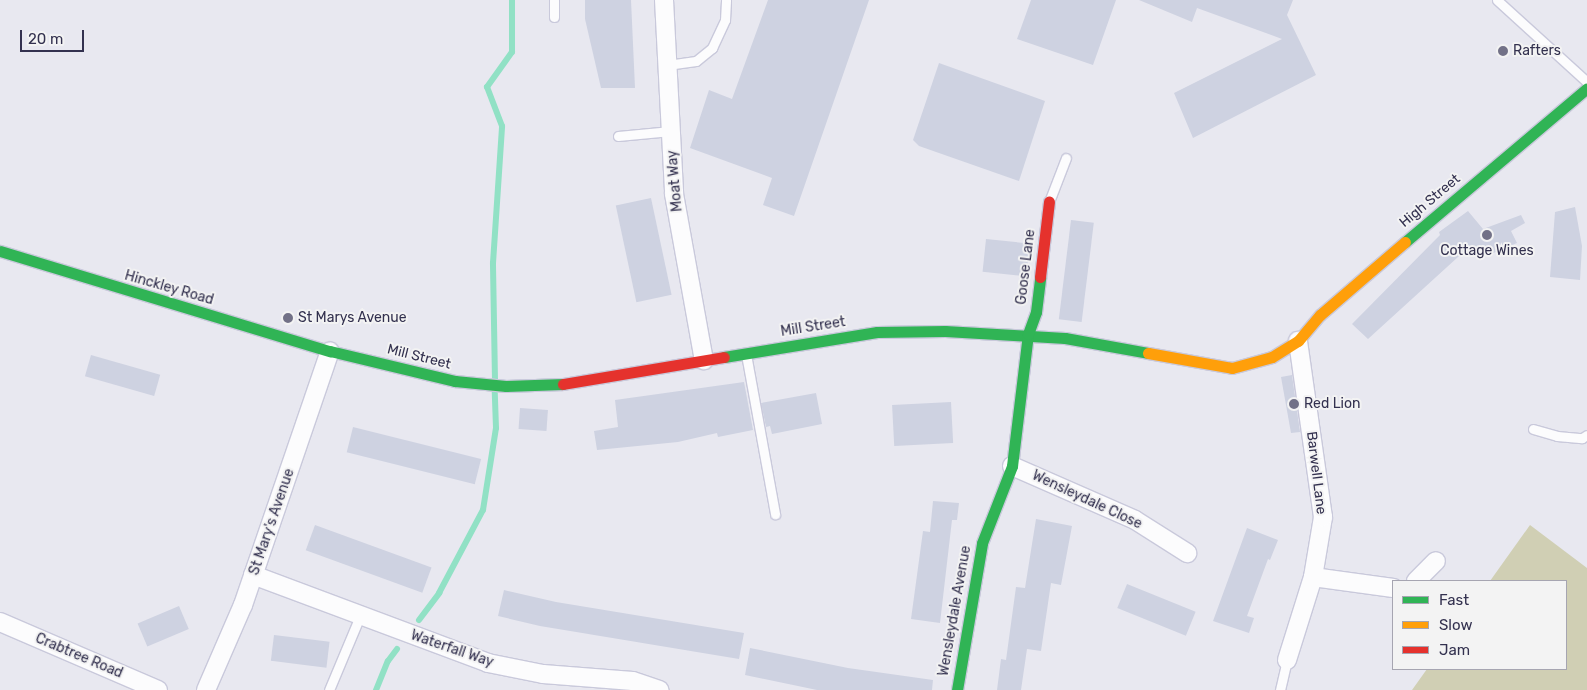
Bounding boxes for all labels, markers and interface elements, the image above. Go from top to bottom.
scale bar [22,20,86,52]
text: 20 m [28,30,63,48]
place label: Rafters [1513,43,1561,59]
marker: Rafters [1497,45,1509,57]
street label: Moat Way [664,149,686,213]
street label: High Street [1396,171,1464,231]
street label: Goose Lane [1013,228,1039,306]
marker: Cottage Wines [1481,229,1493,241]
place label: Cottage Wines [1440,243,1534,259]
street label: Hinckley Road [122,267,216,309]
place label: St Marys Avenue [298,310,407,326]
marker: St Marys Avenue [282,312,294,324]
street label: Mill Street [779,314,847,340]
street label: Mill Street [385,341,453,373]
place label: Red Lion [1304,396,1360,412]
marker: Red Lion [1288,398,1300,410]
street label: Barwell Lane [1303,431,1329,515]
street label: St Mary's Avenue [246,466,298,578]
street label: Wensleydale Close [1029,467,1145,533]
street label: Wensleydale Avenue [935,544,975,678]
legend [1392,580,1567,670]
text: Fast [1439,591,1469,609]
text: Slow [1439,616,1472,634]
street label: Waterfall Way [408,627,496,671]
street label: Crabtree Road [33,630,125,682]
text: Jam [1439,641,1470,659]

